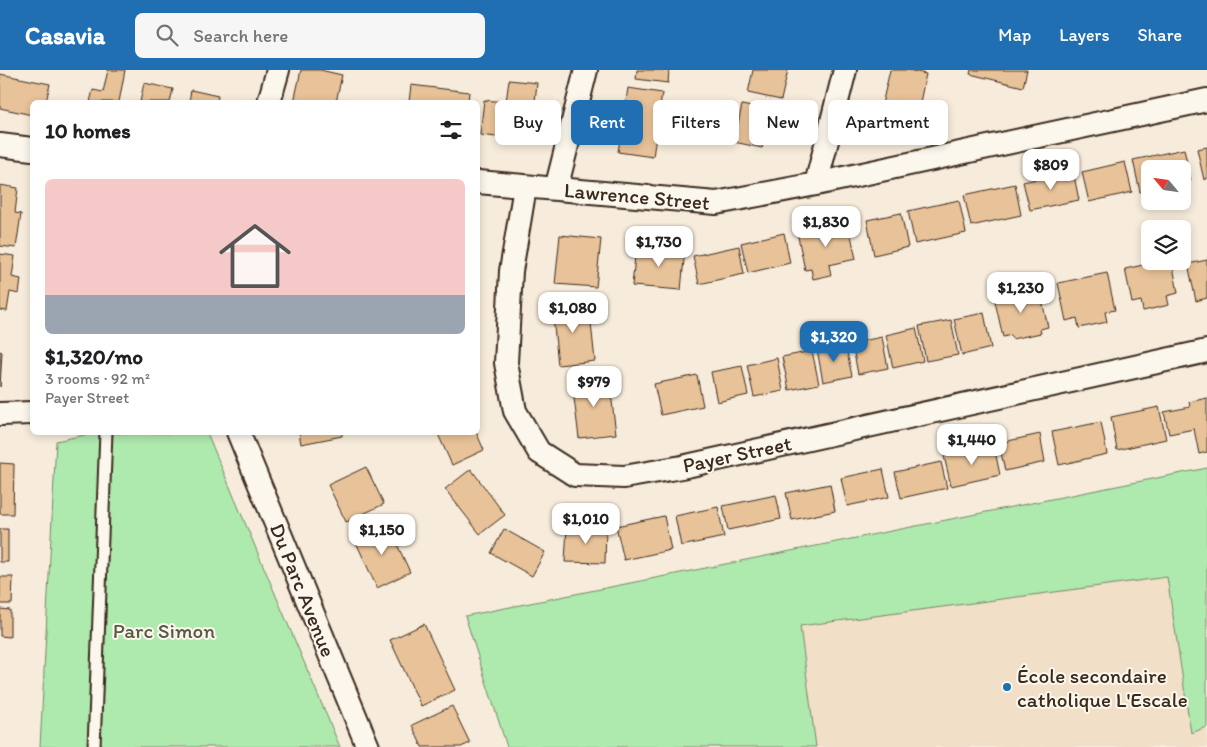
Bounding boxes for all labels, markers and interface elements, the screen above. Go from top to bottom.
search box [135,13,485,58]
text: Casavia [25,21,105,50]
icon: search [153,21,181,49]
text: Search here [193,24,288,47]
text: Map [998,24,1031,46]
text: Layers [1059,24,1109,46]
text: Share [1137,24,1182,46]
chip: Buy [495,100,561,145]
chip: Rent [571,100,643,145]
chip: Filters [653,100,739,145]
chip: New [749,100,818,145]
chip: Apartment [828,100,948,145]
icon: filters [437,116,465,144]
text: 10 homes [45,118,131,143]
pin: $809 [1021,148,1081,191]
text: $809 [1033,155,1069,174]
north arrow [1141,160,1191,210]
map controls [1141,160,1191,270]
street label: Lawrence Street [563,177,711,215]
pin: $1,830 [785,206,867,248]
icon: home [210,211,300,301]
text: $1,830 [803,212,849,231]
button: layers [1141,220,1191,270]
pin: $1,730 [618,226,700,268]
text: $1,730 [636,232,682,251]
pin: $1,230 [980,272,1062,314]
text: $1,230 [998,278,1044,297]
pin: $1,080 [532,292,614,334]
text: $1,080 [549,298,597,317]
pin: $1,320 [793,320,875,363]
text: $1,320 [811,327,857,346]
text: $1,320/mo [45,344,143,369]
pin: $979 [564,366,624,408]
text: 3 rooms · 92 m² [45,369,150,388]
text: $979 [578,372,610,391]
text: Payer Street [45,388,129,407]
pin: $1,440 [931,424,1013,466]
street label: Payer Street [680,430,794,478]
text: $1,440 [948,430,996,449]
pin: $1,010 [545,502,627,545]
text: $1,010 [563,509,609,528]
pin: $1,150 [341,514,423,556]
street label: Du Parc Avenue [265,520,341,660]
text: $1,150 [359,520,405,539]
park label: Parc Simon [113,618,215,643]
place label: École secondaire catholique L'Escale [1017,663,1188,712]
marker: École secondaire catholique L'Escale [1001,681,1013,693]

